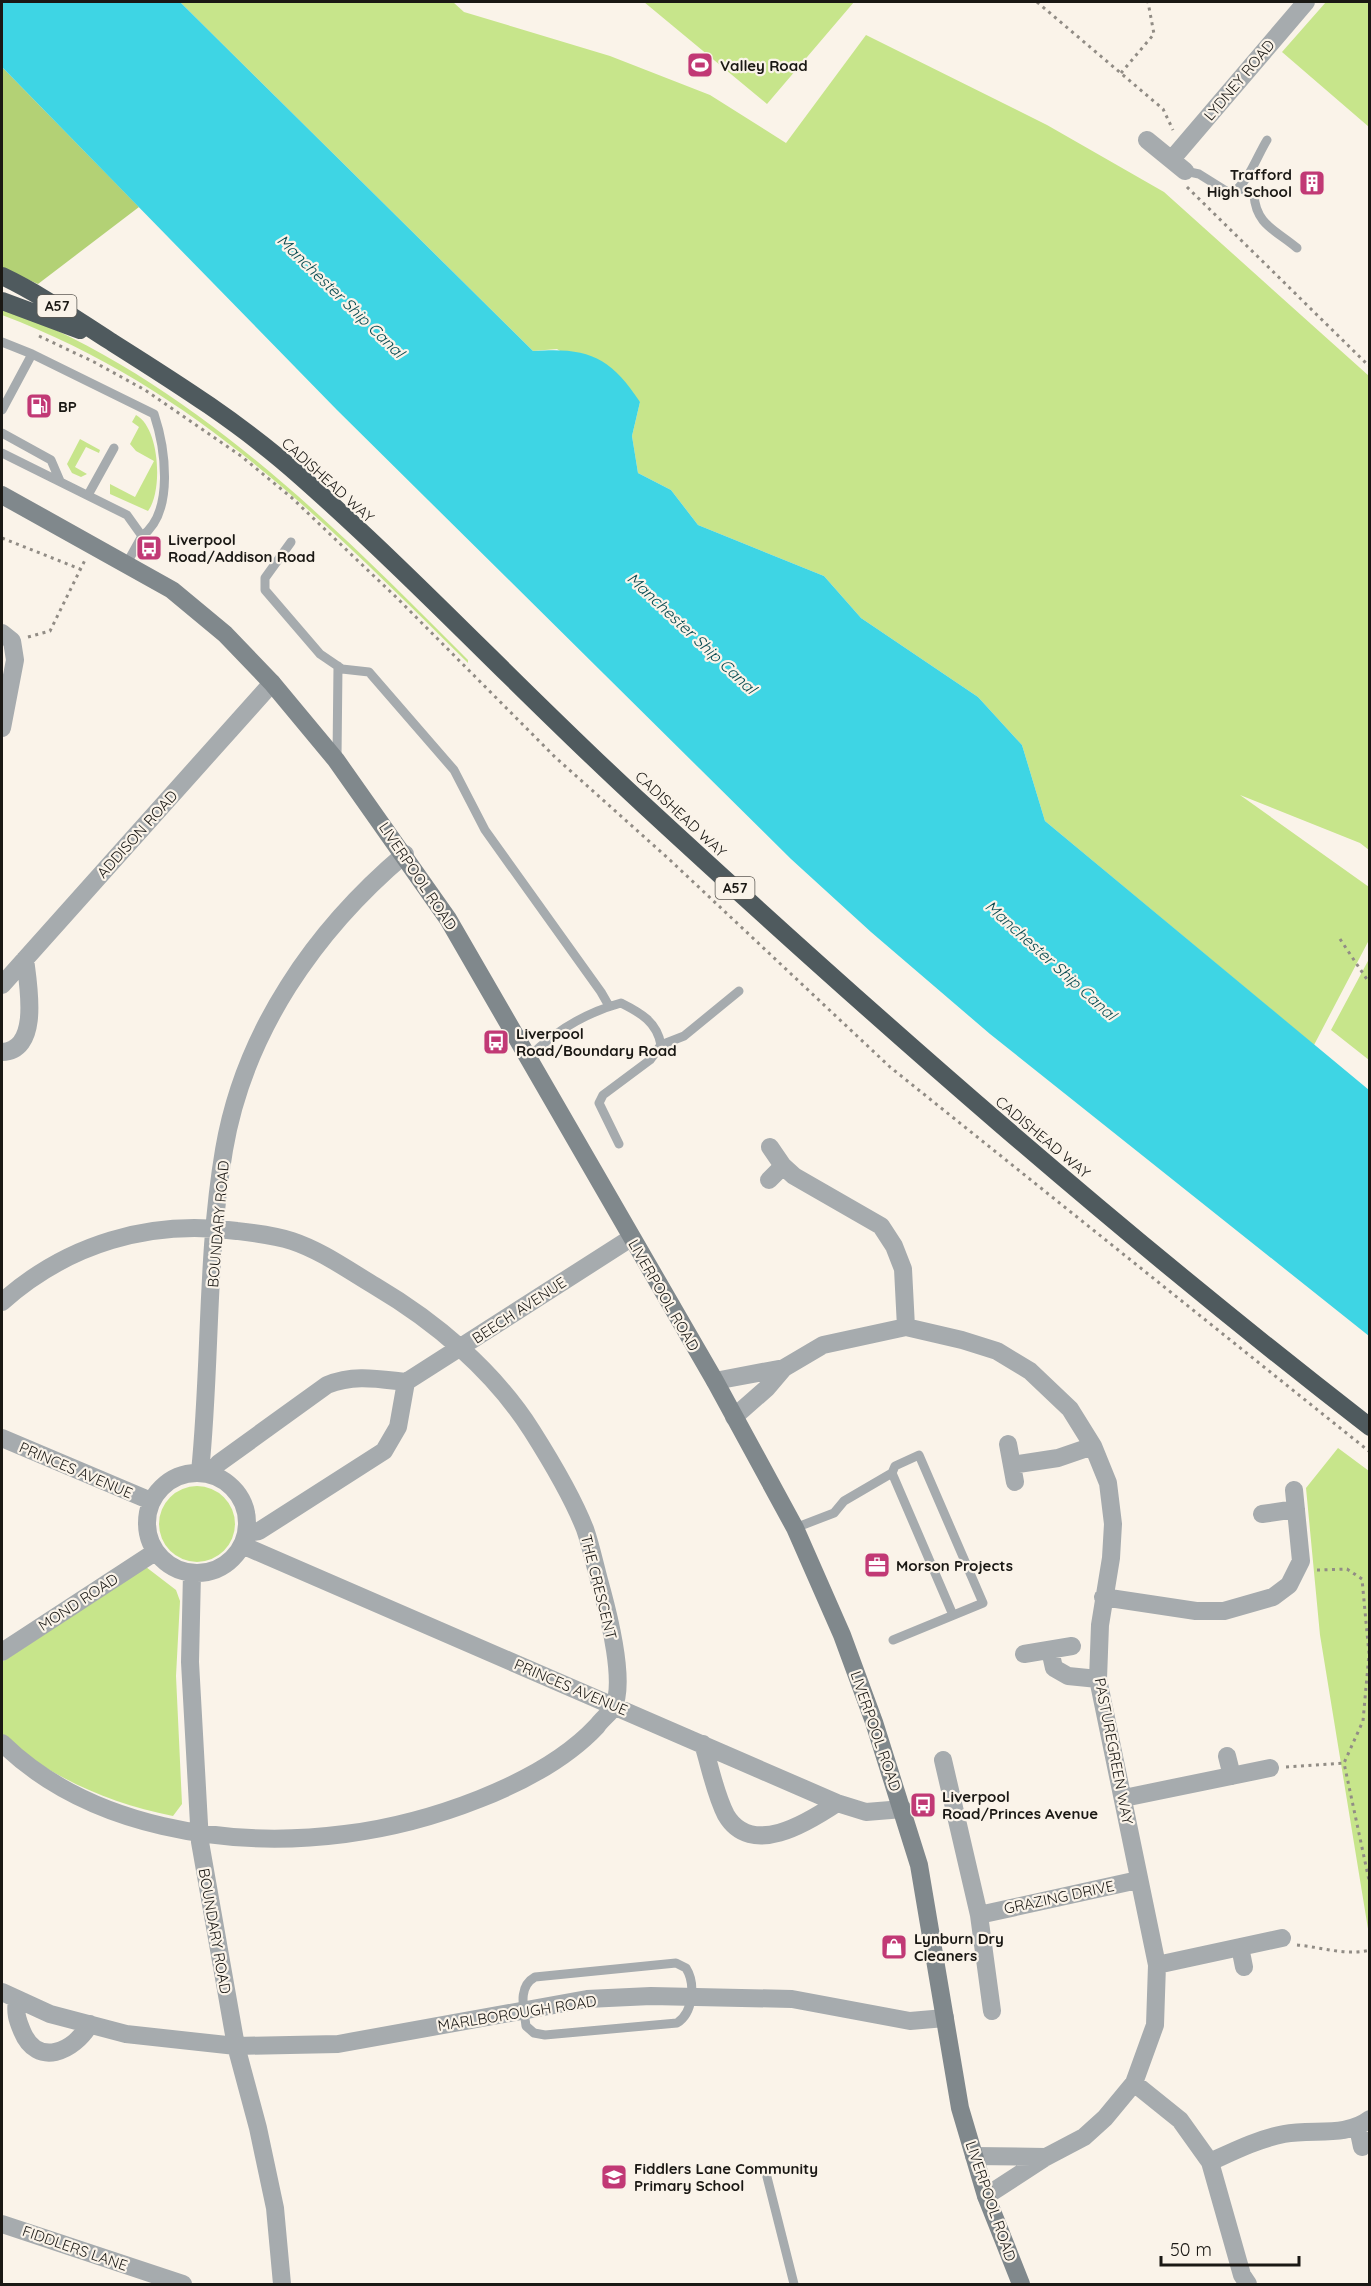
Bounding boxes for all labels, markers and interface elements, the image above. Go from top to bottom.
street label: LYDNEY ROAD [1200,35,1279,124]
sports icon: Valley Road [685,50,715,80]
place label: Valley Road [720,56,808,75]
place label: Trafford High School [1207,165,1292,201]
building icon: Trafford High School [1297,168,1327,198]
water label: Manchester Ship Canal [273,230,411,364]
road number: A57 [38,295,76,317]
fuel station icon: BP [24,391,54,421]
place label: BP [58,397,77,416]
street label: CADISHEAD WAY [278,433,379,527]
place label: Liverpool Road/Addison Road [168,530,315,566]
bus stop icon: Liverpool Road/Addison Road [134,533,164,563]
water label: Manchester Ship Canal [623,568,762,700]
street label: CADISHEAD WAY [631,767,731,862]
street label: ADDISON ROAD [93,786,182,882]
street label: LIVERPOOL ROAD [375,818,461,934]
road number: A57 [716,877,754,899]
water label: Manchester Ship Canal [981,896,1122,1026]
place label: Liverpool Road/Boundary Road [516,1024,677,1060]
bus stop icon: Liverpool Road/Boundary Road [481,1027,511,1057]
street label: CADISHEAD WAY [992,1092,1095,1183]
street label: BOUNDARY ROAD [203,1160,233,1288]
street label: LIVERPOOL ROAD [624,1236,704,1355]
street label: BEECH AVENUE [468,1272,570,1348]
street label: PRINCES AVENUE [16,1438,136,1502]
street label: THE CRESCENT [577,1533,621,1641]
office icon: Morson Projects [862,1550,892,1580]
place label: Morson Projects [896,1556,1013,1575]
street label: MOND ROAD [34,1569,122,1635]
street label: PRINCES AVENUE [511,1655,631,1719]
street label: LIVERPOOL ROAD [846,1668,906,1794]
street label: PASTUREGREEN WAY [1090,1676,1138,1827]
place label: Liverpool Road/Princes Avenue [942,1787,1098,1823]
bus stop icon: Liverpool Road/Princes Avenue [908,1790,938,1820]
street label: BOUNDARY ROAD [195,1867,235,1996]
street label: GRAZING DRIVE [1002,1876,1116,1918]
place label: Lynburn Dry Cleaners [914,1929,1004,1965]
shop icon: Lynburn Dry Cleaners [879,1932,909,1962]
street label: MARLBOROUGH ROAD [436,1991,598,2035]
street label: LIVERPOOL ROAD [961,2138,1021,2264]
place label: Fiddlers Lane Community Primary School [634,2159,818,2195]
school or university icon: Fiddlers Lane Community Primary School [599,2162,629,2192]
street label: FIDDLERS LANE [20,2221,130,2275]
scale bar [1161,2229,1299,2267]
text: 50 m [1170,2238,1212,2261]

